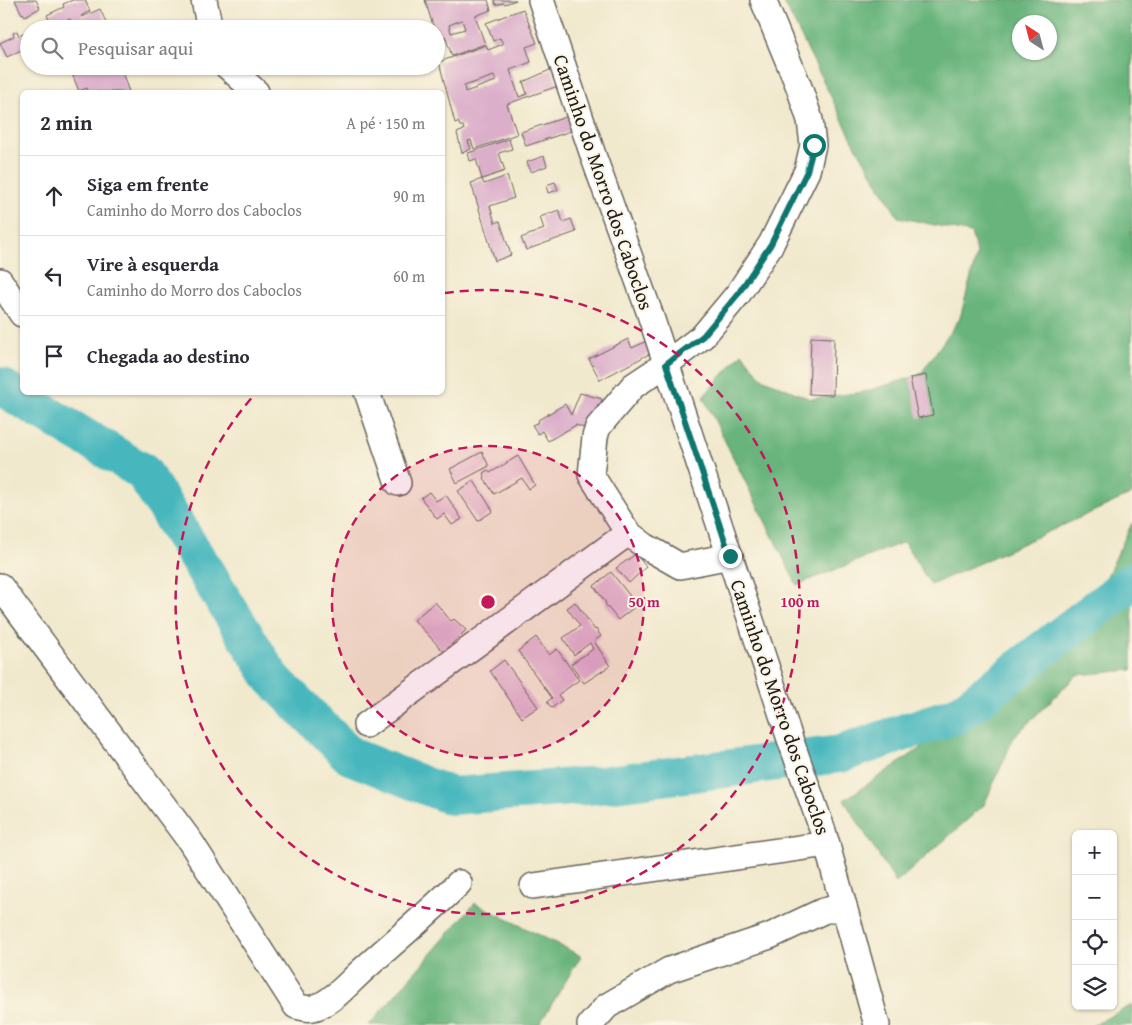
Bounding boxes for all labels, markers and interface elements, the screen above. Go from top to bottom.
north arrow [1012,15,1057,60]
search box [20,20,445,75]
icon: search [38,34,66,62]
text: Pesquisar aqui [78,34,193,62]
street label: Caminho do Morro dos Caboclos [547,50,661,314]
text: 2 min [40,107,92,138]
text: A pé · 150 m [346,111,425,135]
route start [803,134,826,157]
text: Siga em frente [87,170,209,198]
icon: ahead [40,182,68,210]
text: 90 m [393,184,425,208]
text: Caminho do Morro dos Caboclos [87,198,302,222]
text: Vire à esquerda [87,250,219,278]
icon: left [40,262,68,290]
text: 60 m [393,264,425,288]
text: Caminho do Morro dos Caboclos [87,278,302,302]
icon: arrive [40,342,68,370]
text: Chegada ao destino [87,342,250,370]
route end [719,545,742,568]
street label: Caminho do Morro dos Caboclos [724,575,838,839]
text: 50 m [628,591,660,612]
text: 100 m [780,591,820,612]
centre of rings [479,593,497,611]
map controls [1072,830,1117,1010]
button: + [1072,830,1117,875]
button: − [1072,875,1117,920]
button: locate [1072,920,1117,965]
button: layers [1072,965,1117,1010]

